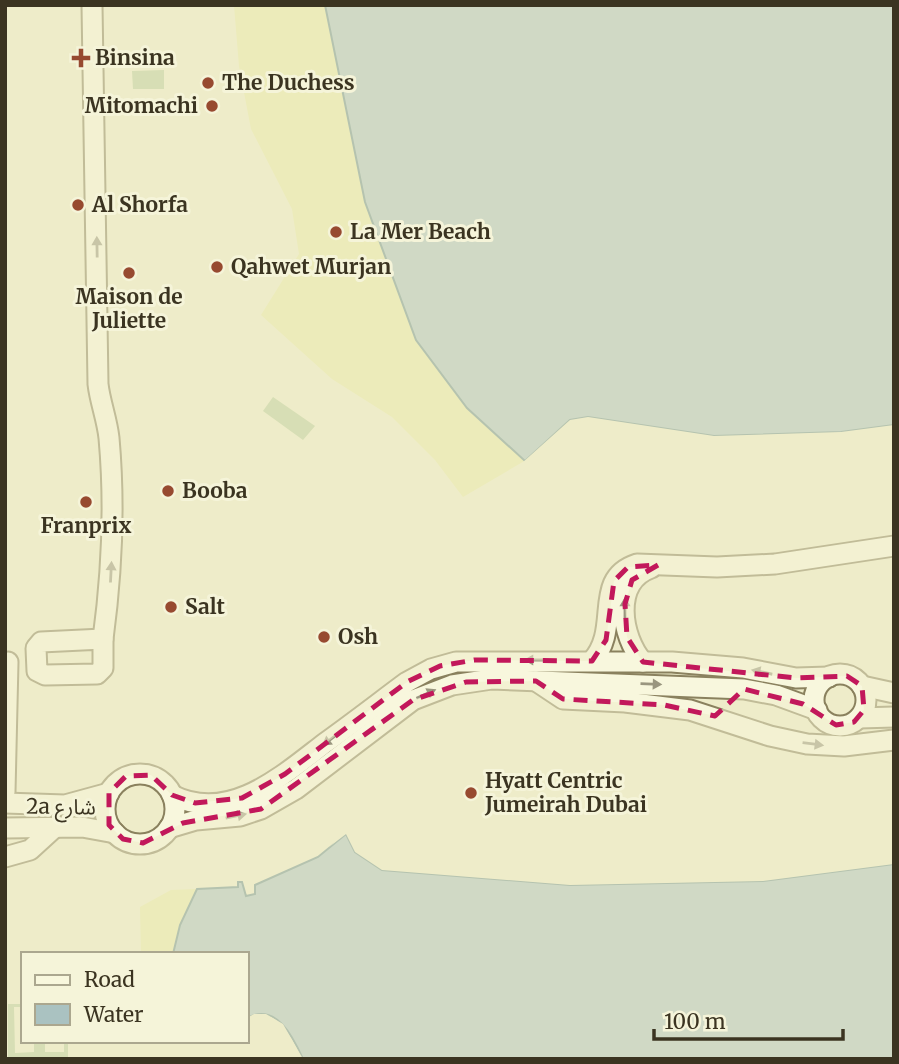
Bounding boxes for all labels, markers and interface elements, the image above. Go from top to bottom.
place label: Binsina [95,44,175,71]
marker: Binsina [73,50,89,66]
place label: The Duchess [222,69,355,96]
marker: The Duchess [200,75,216,91]
place label: Mitomachi [85,92,198,119]
marker: Mitomachi [204,98,220,114]
place label: Al Shorfa [91,191,188,218]
marker: Al Shorfa [70,197,86,213]
place label: La Mer Beach [350,218,491,245]
marker: La Mer Beach [328,224,344,240]
one-way arrow [91,236,102,258]
place label: Qahwet Murjan [231,253,391,280]
marker: Qahwet Murjan [209,259,225,275]
marker: Maison de Juliette [121,265,137,281]
place label: Maison de Juliette [75,283,183,334]
place label: Booba [182,477,248,504]
marker: Booba [160,483,176,499]
marker: Franprix [78,494,94,510]
place label: Franprix [41,512,132,539]
one-way arrow [105,560,116,582]
place label: Salt [185,593,225,620]
one-way arrow [619,596,631,618]
marker: Salt [163,599,179,615]
place label: Osh [338,623,378,650]
marker: Osh [316,629,332,645]
one-way arrow [524,654,546,666]
one-way arrow [751,666,773,677]
one-way arrow [640,678,662,689]
one-way arrow [416,688,436,700]
one-way arrow [322,732,340,746]
one-way arrow [802,739,824,750]
place label: Hyatt Centric Jumeirah Dubai [484,767,647,818]
marker: Hyatt Centric Jumeirah Dubai [463,785,479,801]
street label: 2a شارع [26,792,96,823]
one-way arrow [225,810,247,821]
legend [21,952,248,1043]
text: Road [84,966,135,993]
scale bar [654,998,843,1042]
text: Water [83,1001,143,1028]
text: 100 m [664,1008,726,1035]

